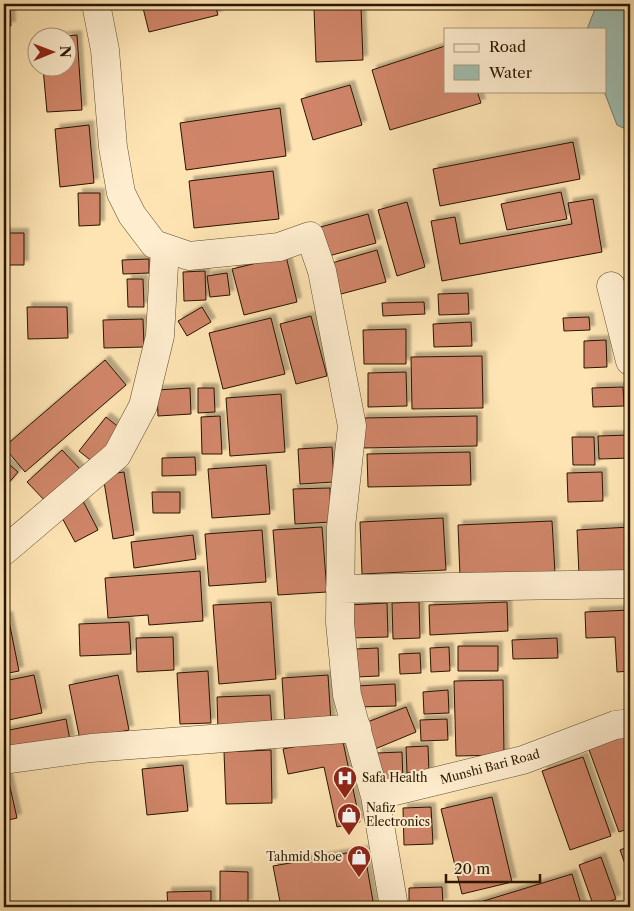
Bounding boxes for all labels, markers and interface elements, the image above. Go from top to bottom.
north arrow [28,28,78,78]
legend [444,28,606,92]
text: Road [489,37,526,56]
text: N [56,46,74,58]
text: Water [488,63,533,82]
street label: Munshi Bari Road [438,746,542,787]
hospital icon: Safa Health [332,765,358,799]
place label: Safa Health [362,770,428,785]
place label: Nafiz Electronics [366,800,430,829]
shop icon: Nafiz Electronics [336,802,362,836]
shop icon: Tahmid Shoe [346,844,372,878]
place label: Tahmid Shoe [266,849,342,864]
scale bar [446,851,540,883]
text: 20 m [454,859,490,878]

